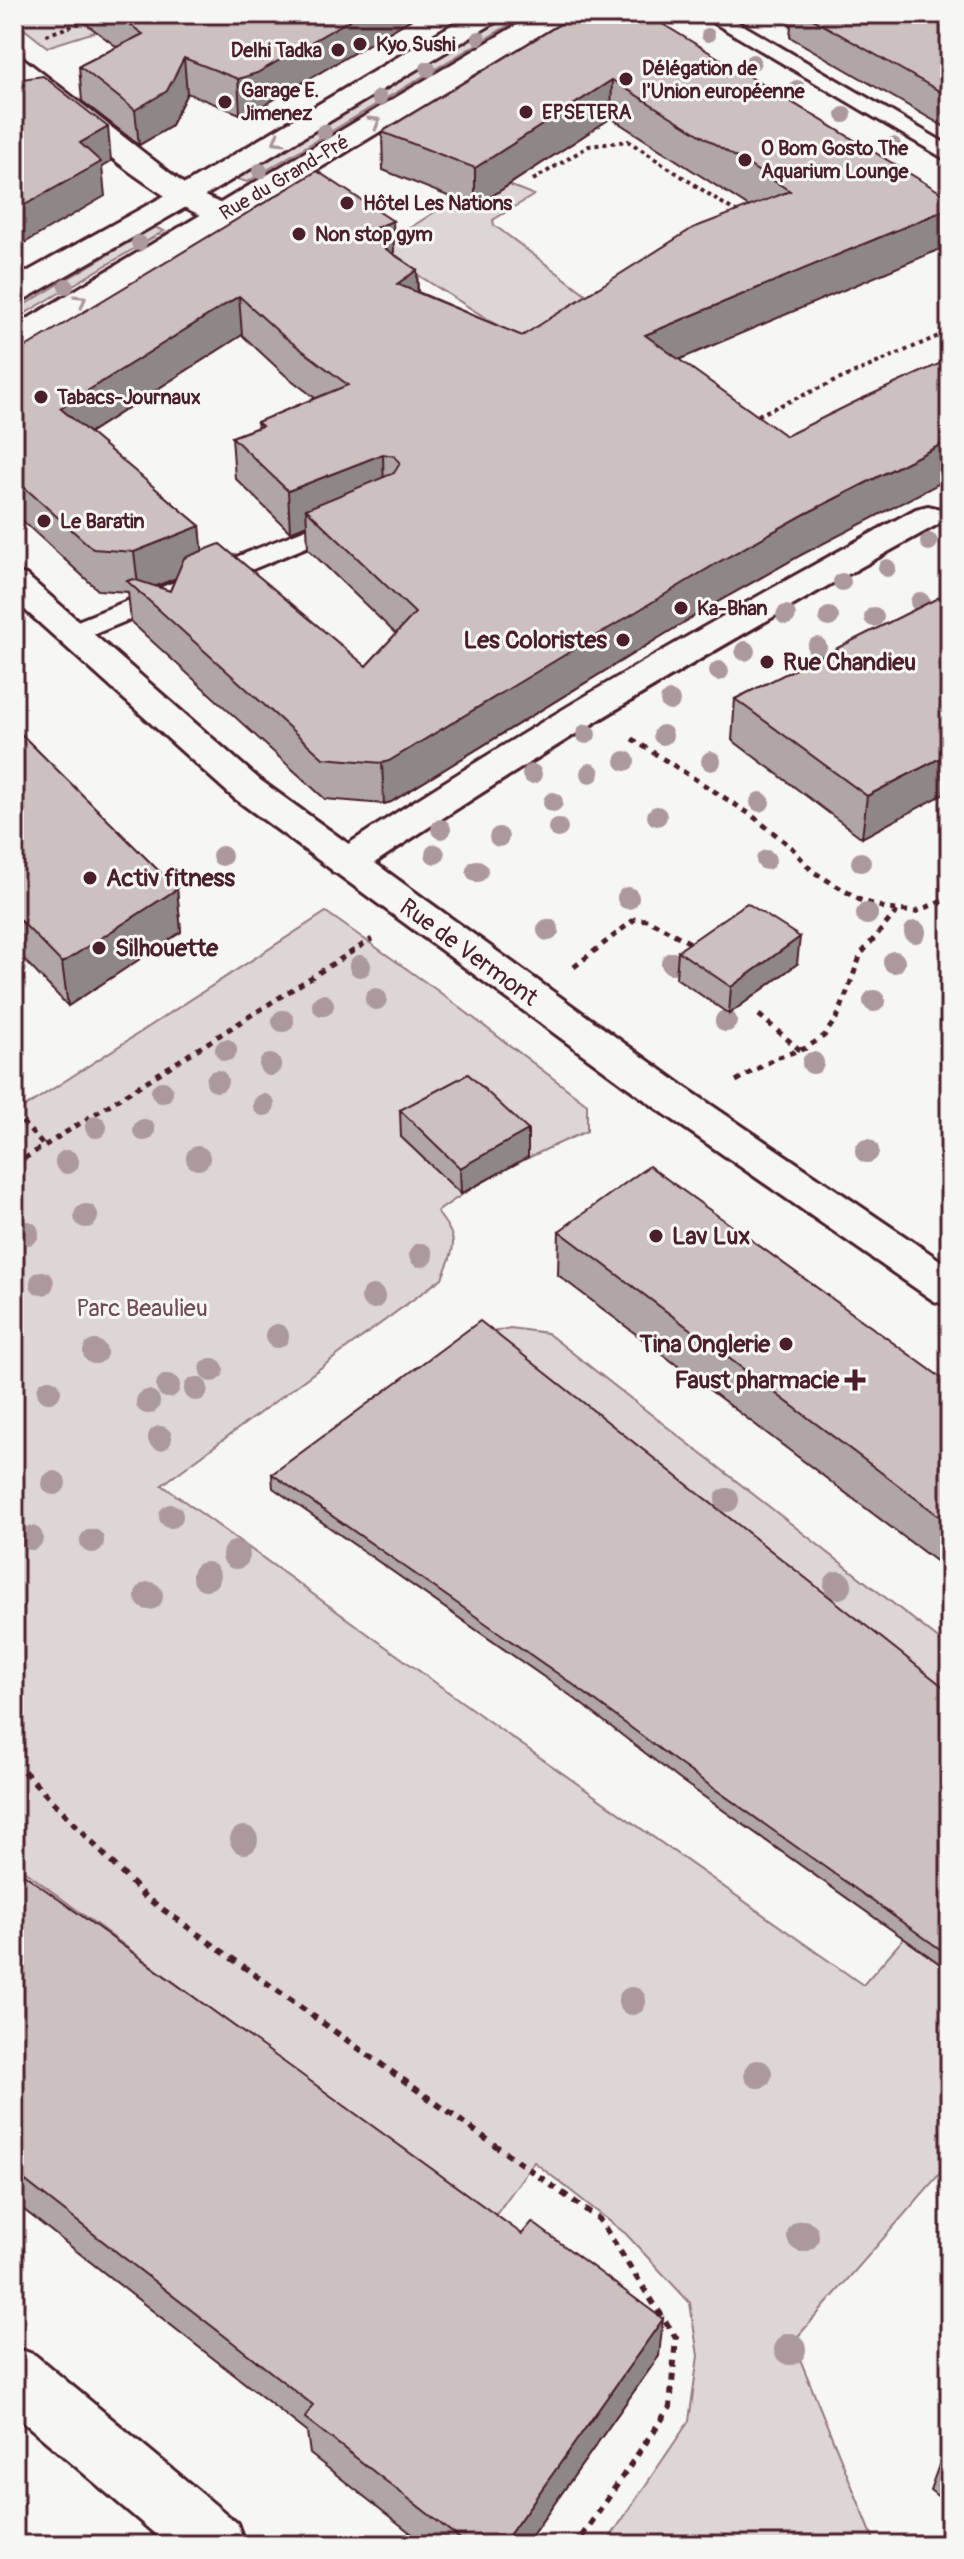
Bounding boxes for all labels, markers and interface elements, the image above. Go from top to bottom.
place label: Kyo Sushi [376,32,456,57]
marker: Kyo Sushi [351,35,369,53]
place label: Delhi Tadka [231,38,322,63]
marker: Delhi Tadka [329,41,347,59]
place label: Délégation de l'Union européenne [642,56,806,104]
marker: Délégation de l'Union européenne [617,70,635,88]
place label: Garage E. Jimenez [241,78,319,126]
marker: Garage E. Jimenez [216,93,234,111]
place label: EPSETERA [542,100,632,125]
marker: EPSETERA [517,103,535,121]
one-way arrow [366,116,381,131]
street label: Rue du Grand-Pré [215,129,354,226]
one-way arrow [272,130,287,146]
place label: O Bom Gosto The Aquarium Lounge [761,136,909,184]
marker: O Bom Gosto The Aquarium Lounge [736,151,754,169]
place label: Hôtel Les Nations [363,191,512,216]
marker: Hôtel Les Nations [338,194,356,212]
place label: Non stop gym [315,222,433,247]
marker: Non stop gym [290,225,308,243]
one-way arrow [72,294,87,310]
place label: Tabacs-Journaux [56,385,201,410]
marker: Tabacs-Journaux [32,388,50,406]
place label: Le Baratin [60,509,145,534]
marker: Le Baratin [35,512,53,530]
place label: Ka-Bhan [697,596,768,621]
marker: Ka-Bhan [672,599,690,617]
place label: Les Coloristes [464,626,607,655]
marker: Les Coloristes [614,631,632,649]
place label: Rue Chandieu [783,648,916,677]
marker: Rue Chandieu [758,653,776,671]
place label: Activ fitness [106,864,235,893]
marker: Activ fitness [81,869,99,887]
street label: Rue de Vermont [394,893,544,1012]
place label: Silhouette [115,934,219,963]
marker: Silhouette [90,939,108,957]
place label: Lav Lux [672,1222,750,1251]
marker: Lav Lux [647,1227,665,1245]
park label: Parc Beaulieu [76,1294,208,1323]
place label: Tina Onglerie [639,1330,771,1359]
marker: Tina Onglerie [777,1335,795,1353]
place label: Faust pharmacie [675,1366,840,1395]
marker: Faust pharmacie [846,1371,864,1389]

